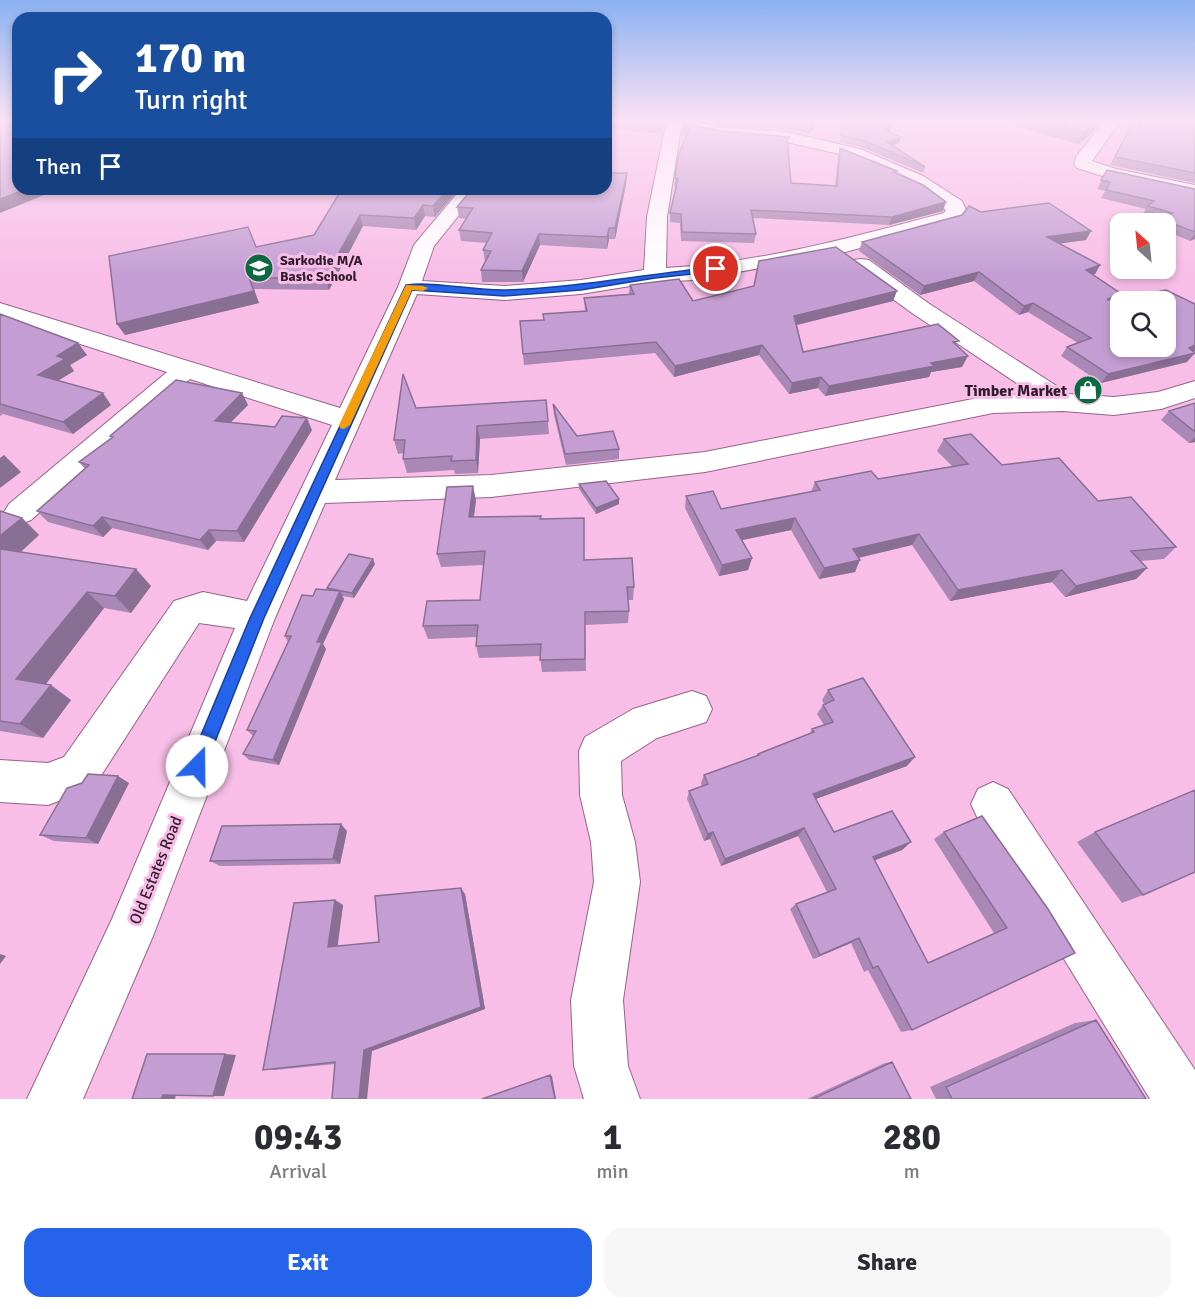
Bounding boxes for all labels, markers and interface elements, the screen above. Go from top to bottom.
text: 170 m [135,33,246,84]
icon: right [36,36,114,114]
text: Turn right [135,84,248,117]
icon: arrive [94,150,127,183]
text: Then [36,153,82,180]
north arrow [1110,213,1176,279]
map controls [1110,213,1176,357]
pin [690,243,741,294]
school or university icon: Sarkodie M/A Basic School [243,252,275,284]
place label: Sarkodie M/A Basic School [280,252,363,285]
icon: arrive [699,252,732,285]
button: search [1110,291,1176,357]
shop icon: Timber Market [1072,374,1104,406]
place label: Timber Market [965,381,1067,401]
position arrow [165,734,229,798]
street label: Old Estates Road [125,813,187,927]
text: 09:43 [254,1115,342,1160]
text: 1 [603,1115,622,1160]
text: 280 [883,1115,941,1160]
text: Arrival [269,1159,327,1184]
text: min [596,1159,629,1184]
text: m [904,1159,920,1184]
button: Exit [24,1228,592,1297]
button: Share [604,1228,1171,1297]

